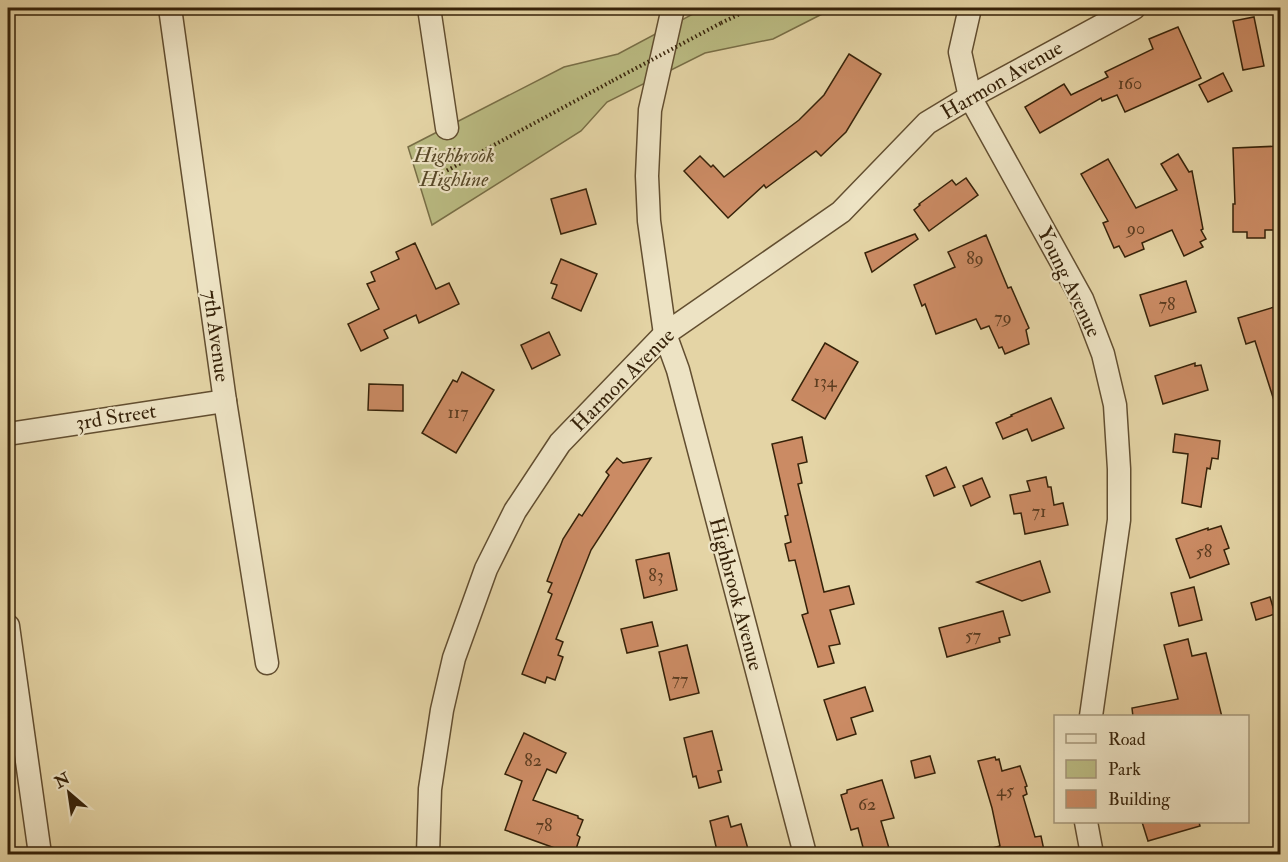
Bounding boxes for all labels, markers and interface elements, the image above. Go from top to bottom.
street label: Harmon Avenue [936,34,1068,126]
house number: 160 [1118,72,1142,95]
park label: Highbrook Highline [412,142,495,193]
house number: 90 [1125,217,1145,240]
street label: Young Avenue [1031,222,1107,342]
house number: 89 [966,247,984,270]
street label: 7th Avenue [196,288,236,384]
house number: 78 [1159,293,1175,316]
house number: 79 [994,306,1012,329]
street label: Harmon Avenue [565,322,681,438]
house number: 134 [814,370,838,393]
street label: 3rd Street [74,397,158,437]
house number: 117 [447,401,469,424]
house number: 71 [1032,500,1046,523]
street label: Highbrook Avenue [703,514,769,674]
house number: 58 [1196,540,1212,563]
house number: 83 [648,564,664,587]
house number: 57 [965,624,981,647]
house number: 77 [672,668,688,691]
legend [1054,715,1249,823]
text: Road [1108,728,1146,751]
house number: 82 [524,749,542,772]
text: Park [1108,758,1141,781]
north arrow [39,763,99,823]
text: N [50,768,74,793]
house number: 45 [996,779,1014,802]
text: Building [1108,788,1171,811]
house number: 62 [858,793,876,816]
house number: 78 [536,814,552,837]

